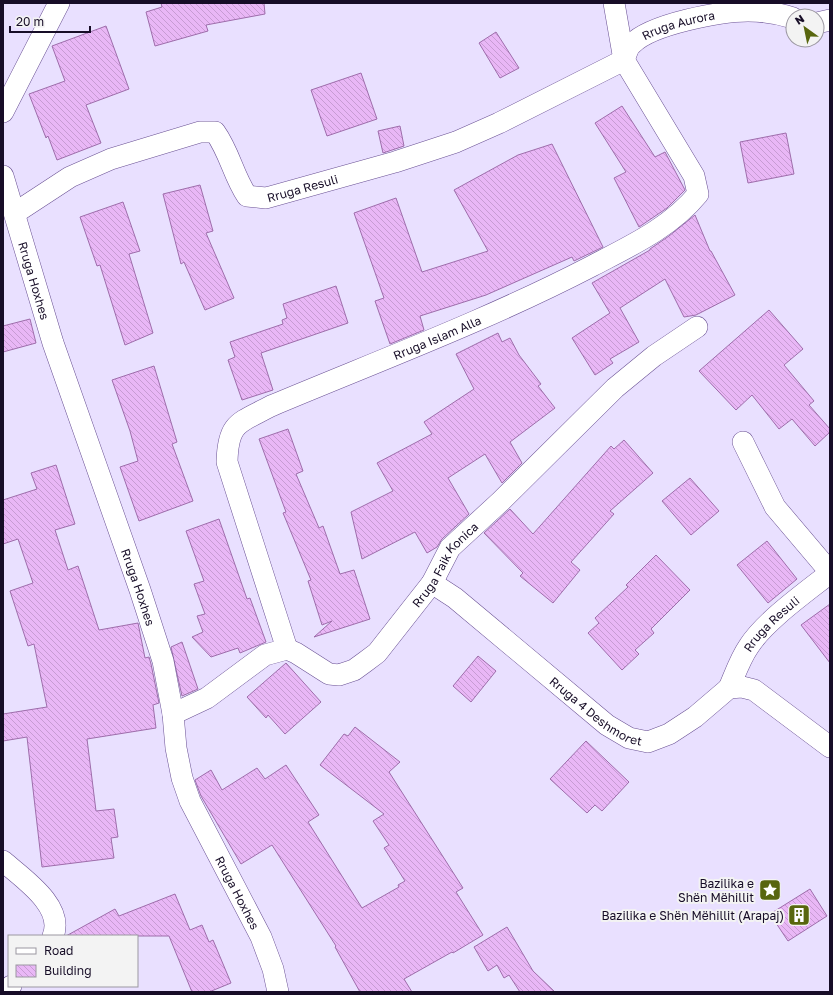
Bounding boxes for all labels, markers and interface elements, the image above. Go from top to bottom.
street label: Rruga Aurora [639,7,716,43]
scale bar [10,8,90,34]
north arrow [785,8,825,48]
text: N [792,11,806,27]
text: 20 m [16,14,44,29]
street label: Rruga Resuli [265,171,339,205]
street label: Rruga Hoxhes [15,240,53,321]
street label: Rruga Islam Alla [391,312,483,362]
street label: Rruga Faik Konica [408,519,481,610]
street label: Rruga Hoxhes [118,546,159,628]
street label: Rruga Resuli [740,593,802,654]
street label: Rruga 4 Deshmoret [547,673,644,748]
street label: Rruga Hoxhes [212,853,263,932]
place label: Bazilika e Shën Mëhillit [678,876,754,905]
place icon: Bazilika e Shën Mëhillit [757,877,783,903]
building icon: Bazilika e Shën Mëhillit (Arapaj) [786,902,812,928]
place label: Bazilika e Shën Mëhillit (Arapaj) [602,908,784,923]
legend [8,935,138,987]
text: Road [44,943,73,958]
text: Building [44,963,92,978]

